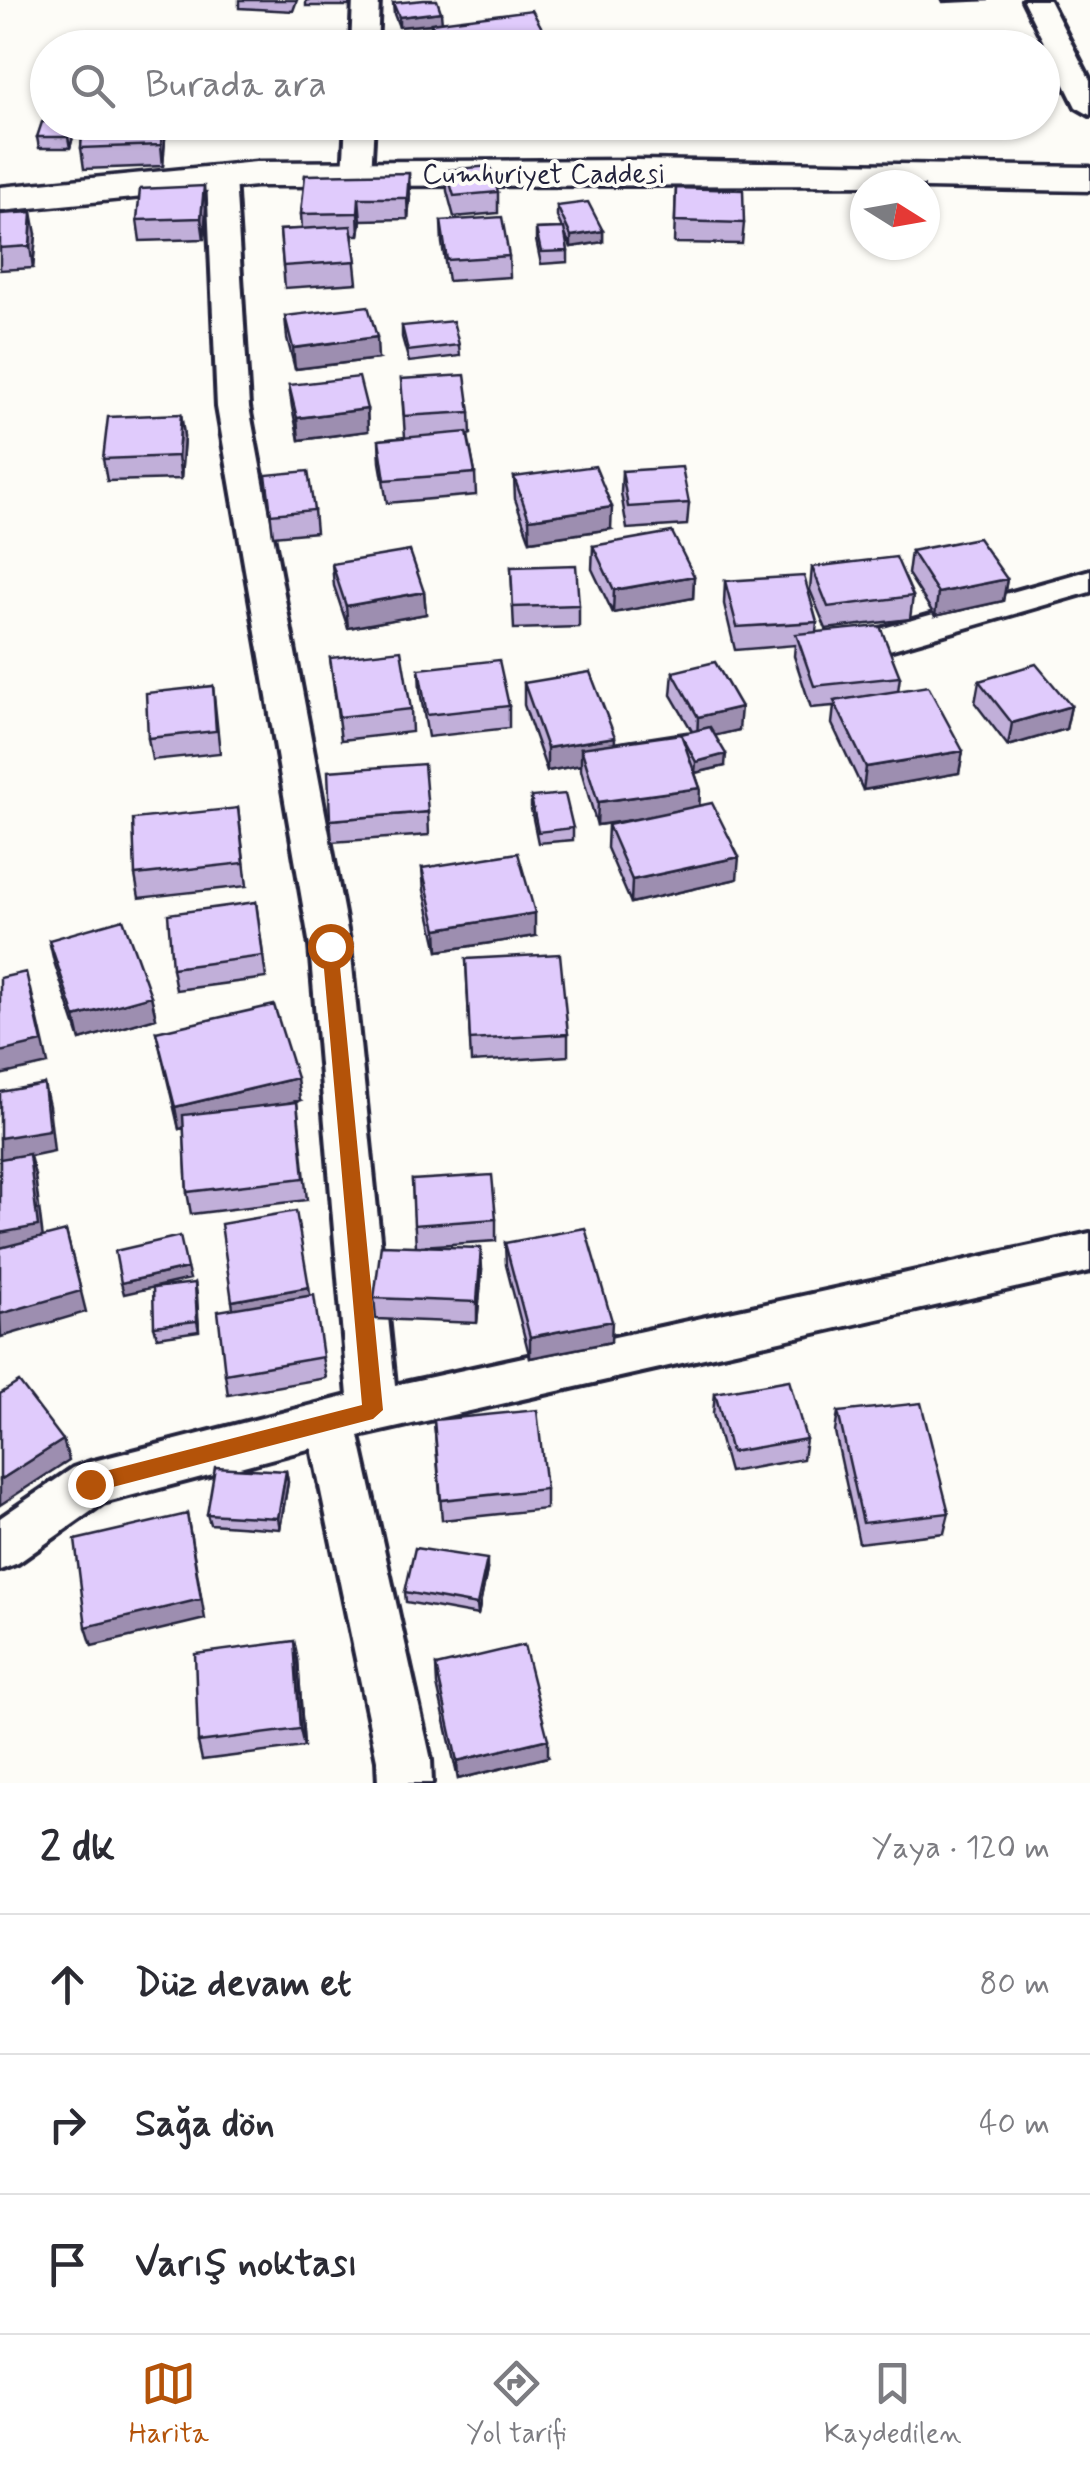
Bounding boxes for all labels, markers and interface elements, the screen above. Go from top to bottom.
search box [30,30,1060,140]
icon: search [65,58,120,113]
text: Burada ara [145,61,327,110]
street label: Cumhuriyet Caddesi [422,157,666,194]
north arrow [850,170,940,260]
route start [308,924,354,970]
route end [68,1462,114,1508]
text: 2 dk [40,1821,115,1876]
text: Yaya · 120 m [872,1827,1050,1869]
icon: ahead [40,1957,95,2012]
text: Düz devam et [135,1960,352,2009]
text: 80 m [980,1963,1050,2005]
icon: right [40,2097,95,2152]
text: Sağa dön [135,2100,275,2149]
text: 40 m [979,2103,1050,2145]
icon: arrive [40,2237,95,2292]
text: Varış noktası [135,2240,358,2289]
tab: Harita [129,2356,209,2453]
tab: Yol tarifi [466,2356,567,2453]
tab: Kaydedilen [824,2356,961,2453]

